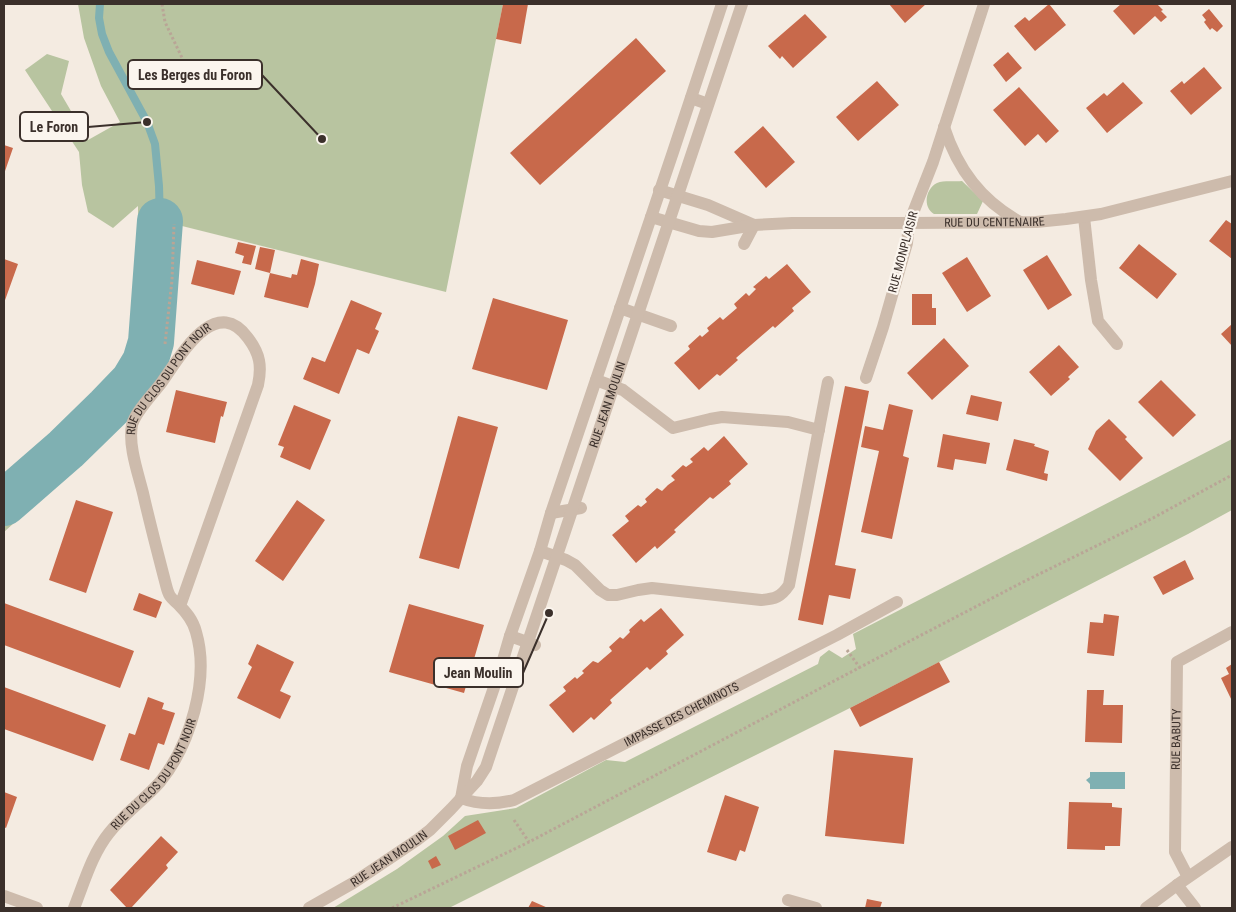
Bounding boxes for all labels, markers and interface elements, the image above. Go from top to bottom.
callout: Les Berges du Foron [128,60,262,89]
text: Les Berges du Foron [138,67,252,83]
callout: Le Foron [20,112,88,141]
text: Le Foron [30,119,78,135]
street label: RUE MONPLAISIR [885,209,921,294]
street label: RUE DU CENTENAIRE [944,214,1045,230]
street label: RUE DU CLOS DU PONT NOIR [124,320,214,435]
street label: RUE JEAN MOULIN [587,360,629,449]
callout: Jean Moulin [434,658,523,687]
text: Jean Moulin [444,665,512,681]
street label: IMPASSE DES CHEMINOTS [622,679,741,750]
street label: RUE BABUTY [1169,708,1184,770]
street label: RUE DU CLOS DU PONT NOIR [108,716,199,833]
street label: RUE JEAN MOULIN [348,828,430,890]

